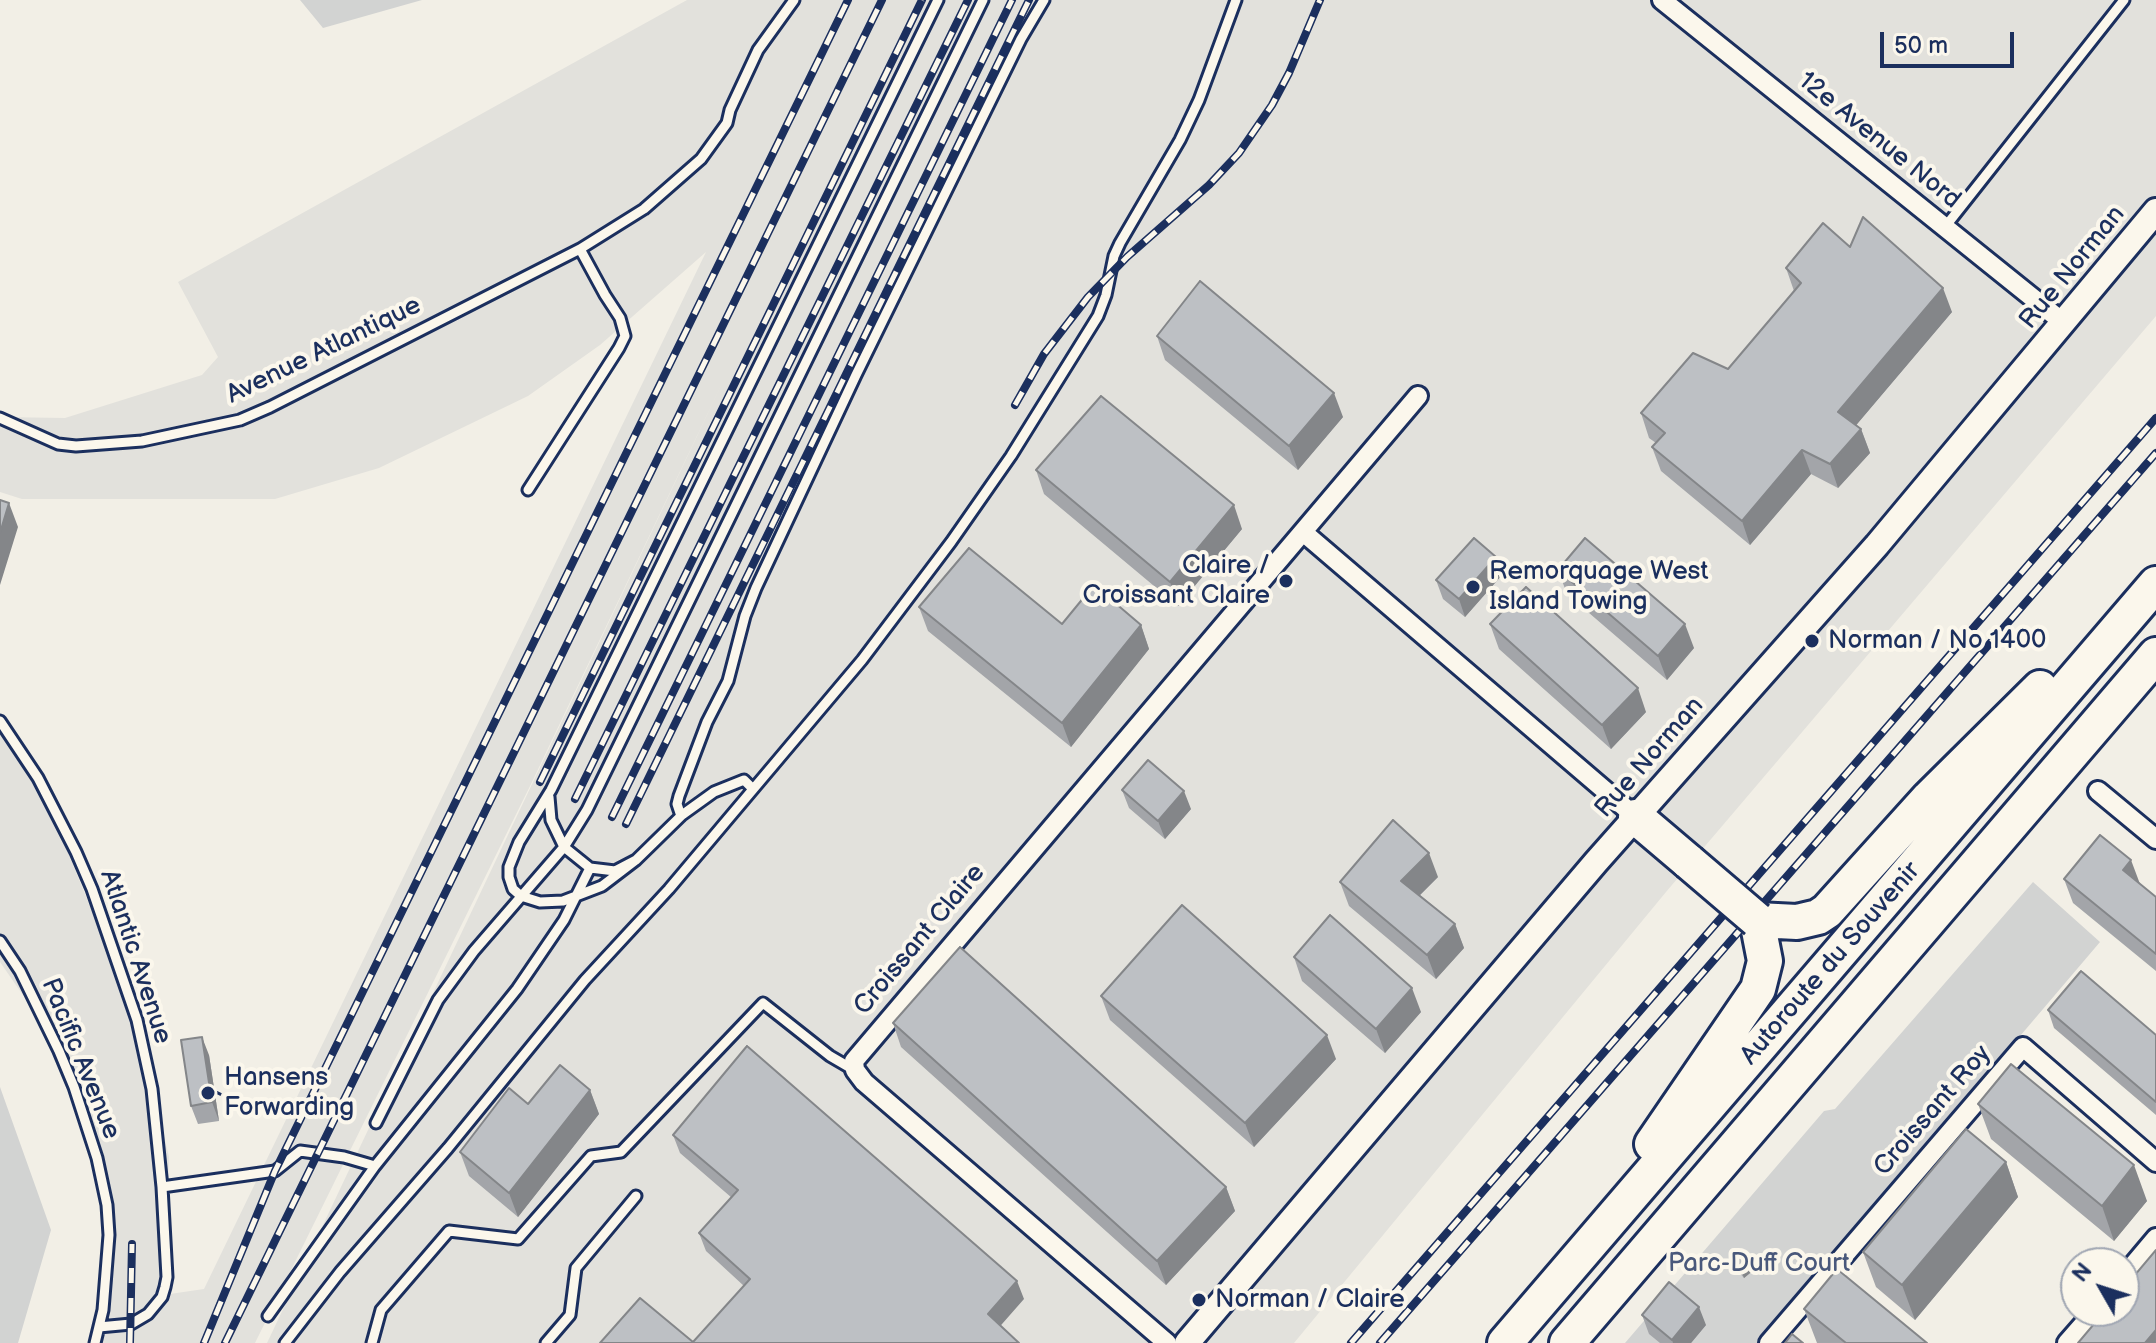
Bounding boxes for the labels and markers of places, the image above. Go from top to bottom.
place label: Claire / Croissant Claire [1082,550,1270,612]
place label: Remorquage West Island Towing [1489,556,1708,618]
marker: Claire / Croissant Claire [1277,572,1295,590]
marker: Remorquage West Island Towing [1464,578,1482,596]
place label: Norman / No 1400 [1828,625,2046,657]
marker: Norman / No 1400 [1803,632,1821,650]
place label: Hansens Forwarding [224,1062,354,1124]
marker: Hansens Forwarding [199,1084,217,1102]
place label: Norman / Claire [1215,1284,1405,1316]
marker: Norman / Claire [1190,1291,1208,1309]

